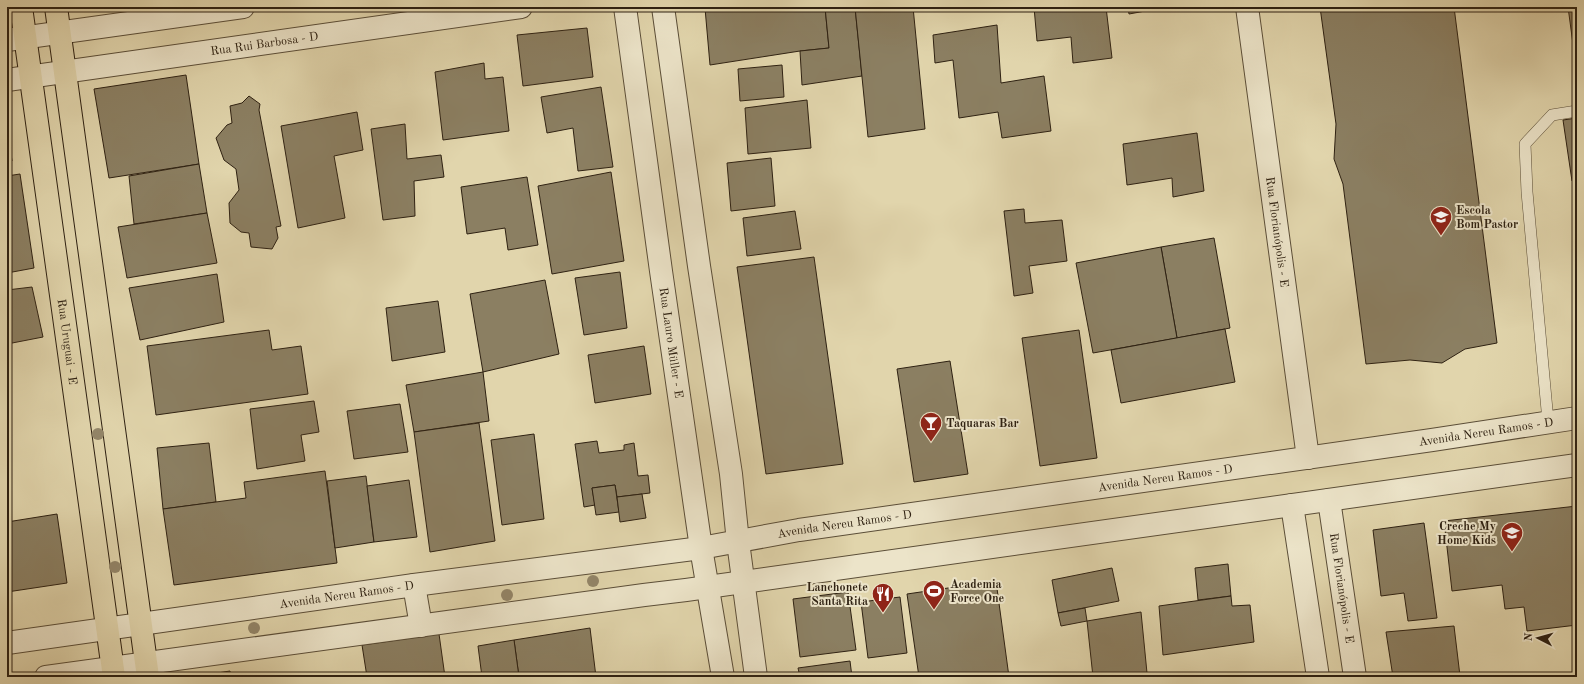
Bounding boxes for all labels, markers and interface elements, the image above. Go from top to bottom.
street label: Rua Rui Barbosa - D [210,31,319,58]
street label: Rua Florianópolis - E [1263,176,1290,288]
school or university icon: Escola Bom Pastor [1428,204,1454,237]
place label: Escola Bom Pastor [1456,205,1518,231]
street label: Rua Lauro Müller - E [656,287,684,399]
street label: Rua Uruguai - E [55,298,78,386]
bar icon: Taquaras Bar [918,410,944,443]
street label: Avenida Nereu Ramos - D [1418,417,1554,449]
place label: Taquaras Bar [946,418,1019,430]
street label: Avenida Nereu Ramos - D [1097,463,1233,494]
street label: Avenida Nereu Ramos - D [776,509,913,541]
school or university icon: Creche My Home Kids [1499,520,1525,553]
place label: Creche My Home Kids [1437,521,1496,547]
street label: Rua Florianópolis - E [1327,532,1355,644]
sports icon: Academia Force One [921,578,947,611]
place label: Academia Force One [950,579,1005,605]
street label: Avenida Nereu Ramos - D [279,580,415,611]
restaurant icon: Lanchonete Santa Rita [870,581,896,614]
place label: Lanchonete Santa Rita [806,582,868,608]
north arrow [1518,618,1558,658]
text: N [1524,632,1536,642]

